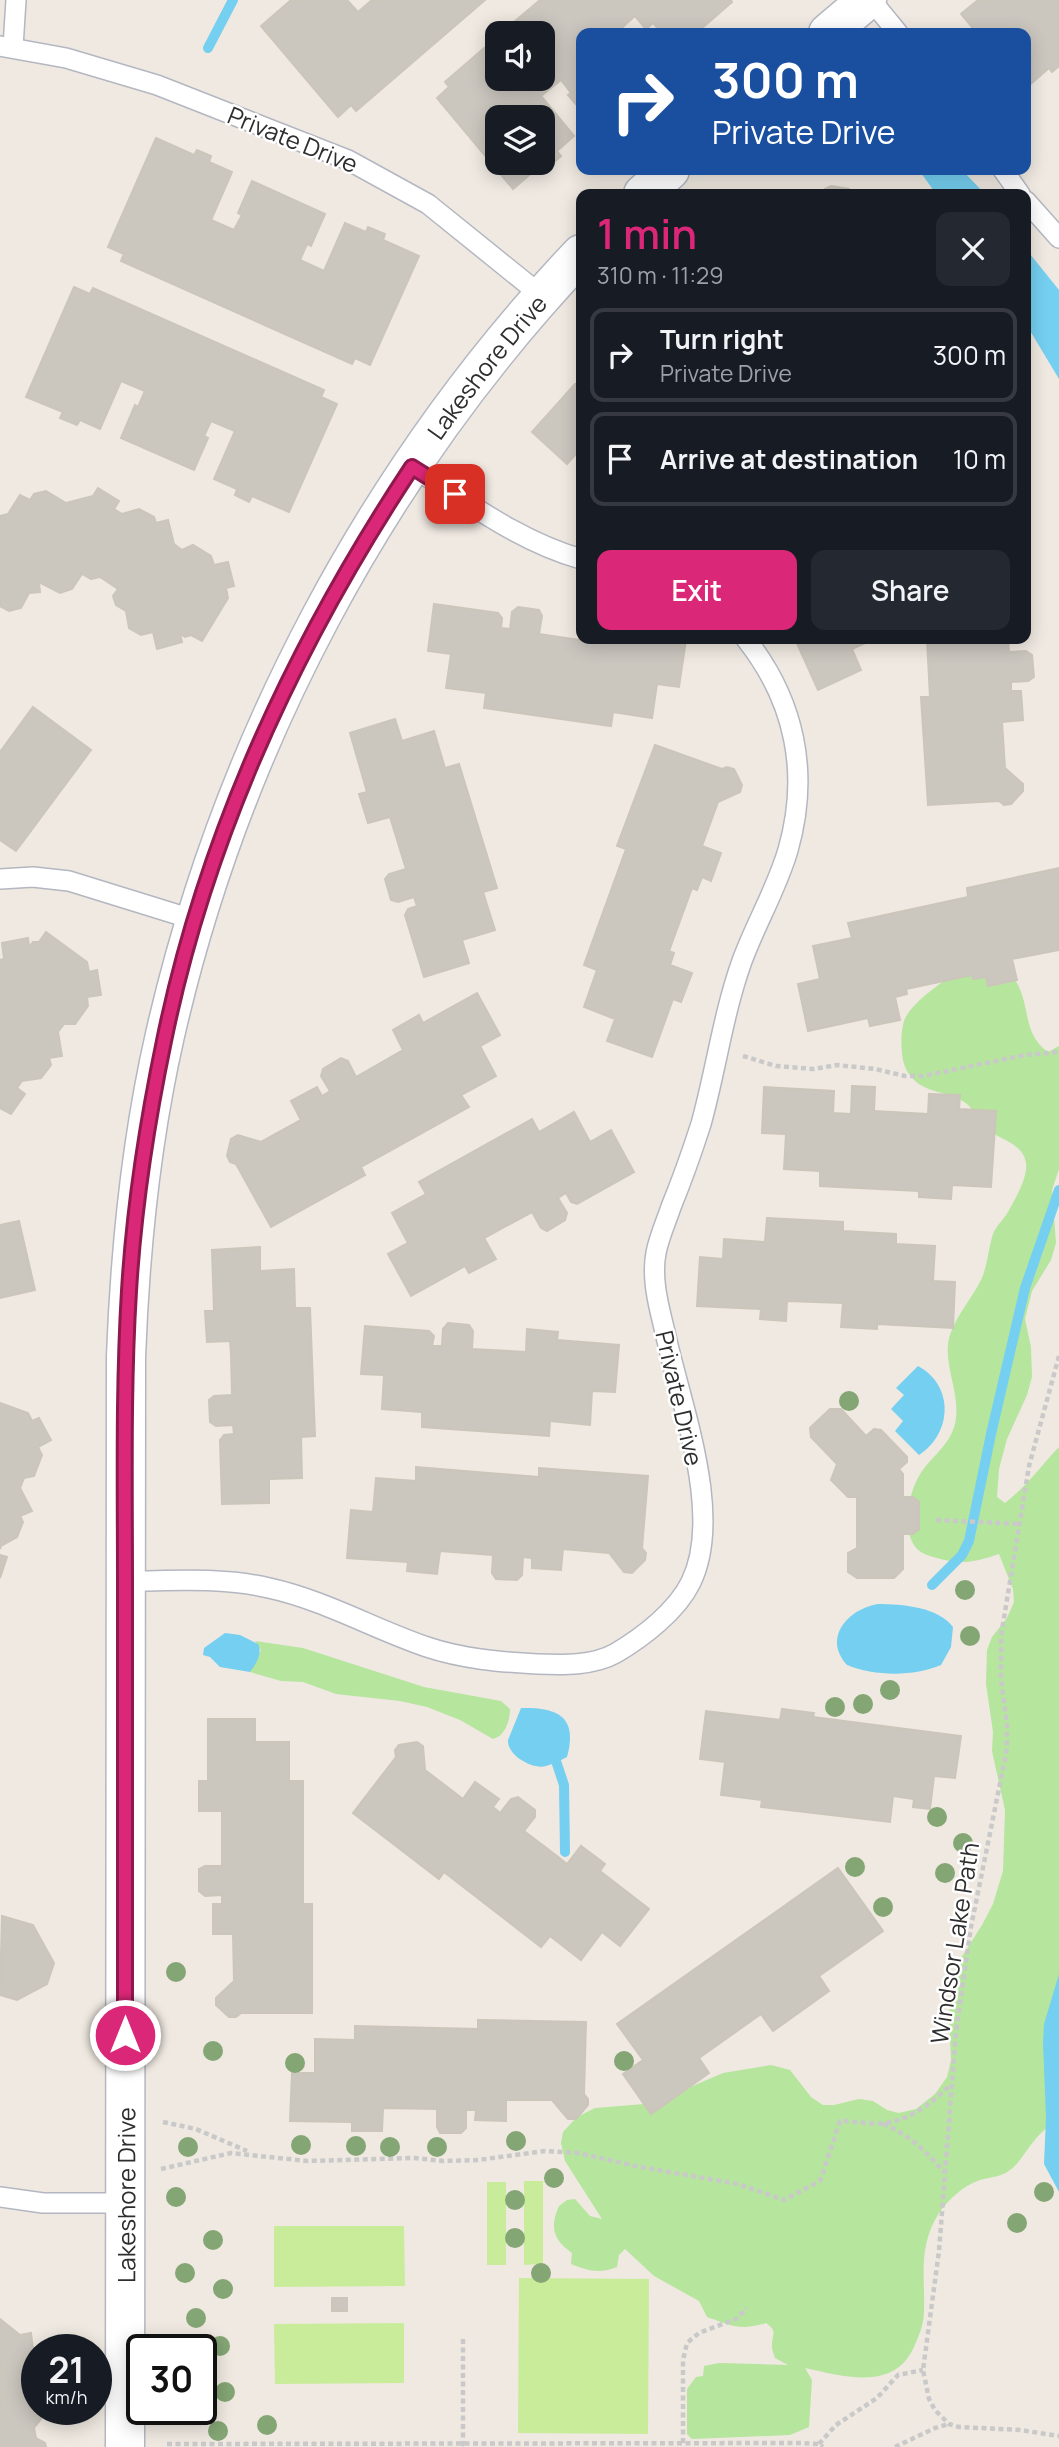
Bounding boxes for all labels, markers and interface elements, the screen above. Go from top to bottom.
map controls [485,21,555,175]
button: sound [485,21,555,91]
text: 300 m [712,46,859,113]
icon: right [597,56,688,147]
street label: Private Drive [223,98,363,180]
button: layers [485,105,555,175]
text: Private Drive [712,110,896,154]
text: 1 min [597,204,697,262]
button: close [936,212,1010,286]
text: 310 m · 11:29 [597,259,723,291]
street label: Lakeshore Drive [419,287,553,445]
text: Turn right [660,321,784,357]
icon: right [601,336,639,374]
text: 300 m [933,337,1006,373]
text: Private Drive [660,357,792,389]
icon: arrive [601,440,639,478]
text: Arrive at destination [660,441,918,477]
text: 10 m [953,441,1006,477]
pin [425,464,485,524]
icon: arrive [436,475,474,513]
button: Exit [597,550,797,630]
button: Share [811,550,1010,630]
street label: Private Drive [648,1327,712,1469]
street label: Windsor Lake Path [922,1840,986,2046]
position arrow [88,1998,162,2072]
street label: Lakeshore Drive [109,2107,142,2283]
speed limit sign: 30 [126,2334,217,2425]
text: 21 [48,2346,85,2394]
text: km/h [46,2385,87,2409]

